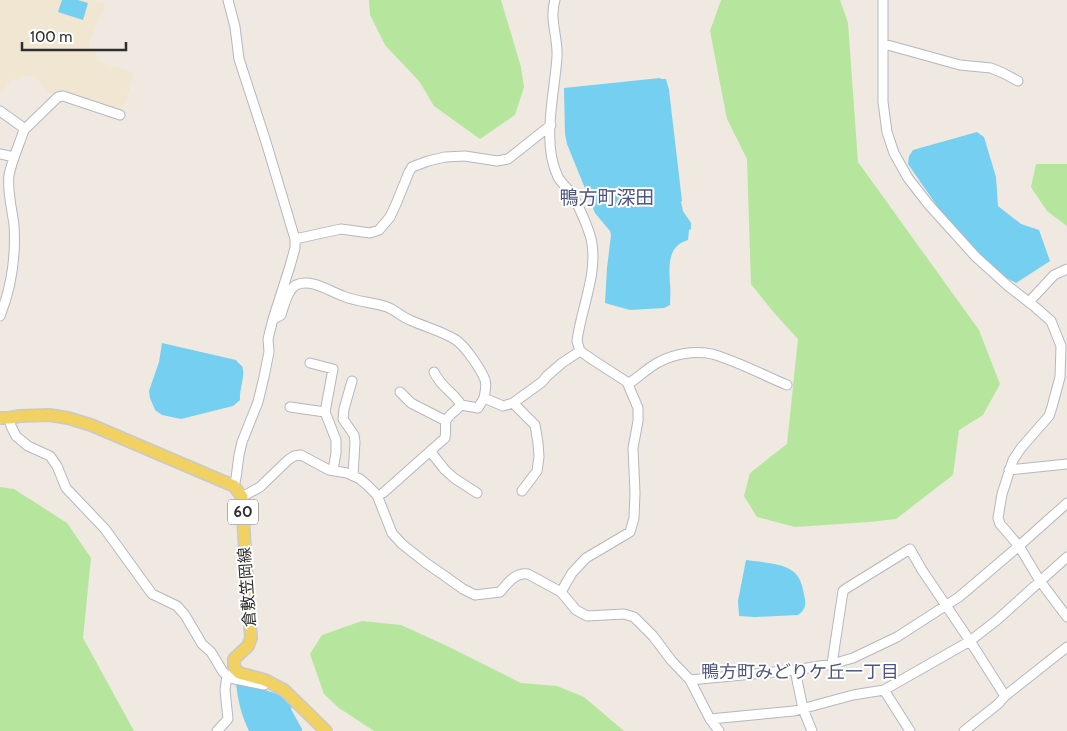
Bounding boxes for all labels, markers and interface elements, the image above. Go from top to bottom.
scale bar [22,20,126,52]
text: 100 m [30,28,72,46]
district label: 鴨方町深田 [559,186,655,209]
road number: 60 [228,500,258,524]
street label: 倉敷笠岡線 [235,546,259,628]
district label: 鴨方町みどりケ丘一丁目 [701,661,899,683]

